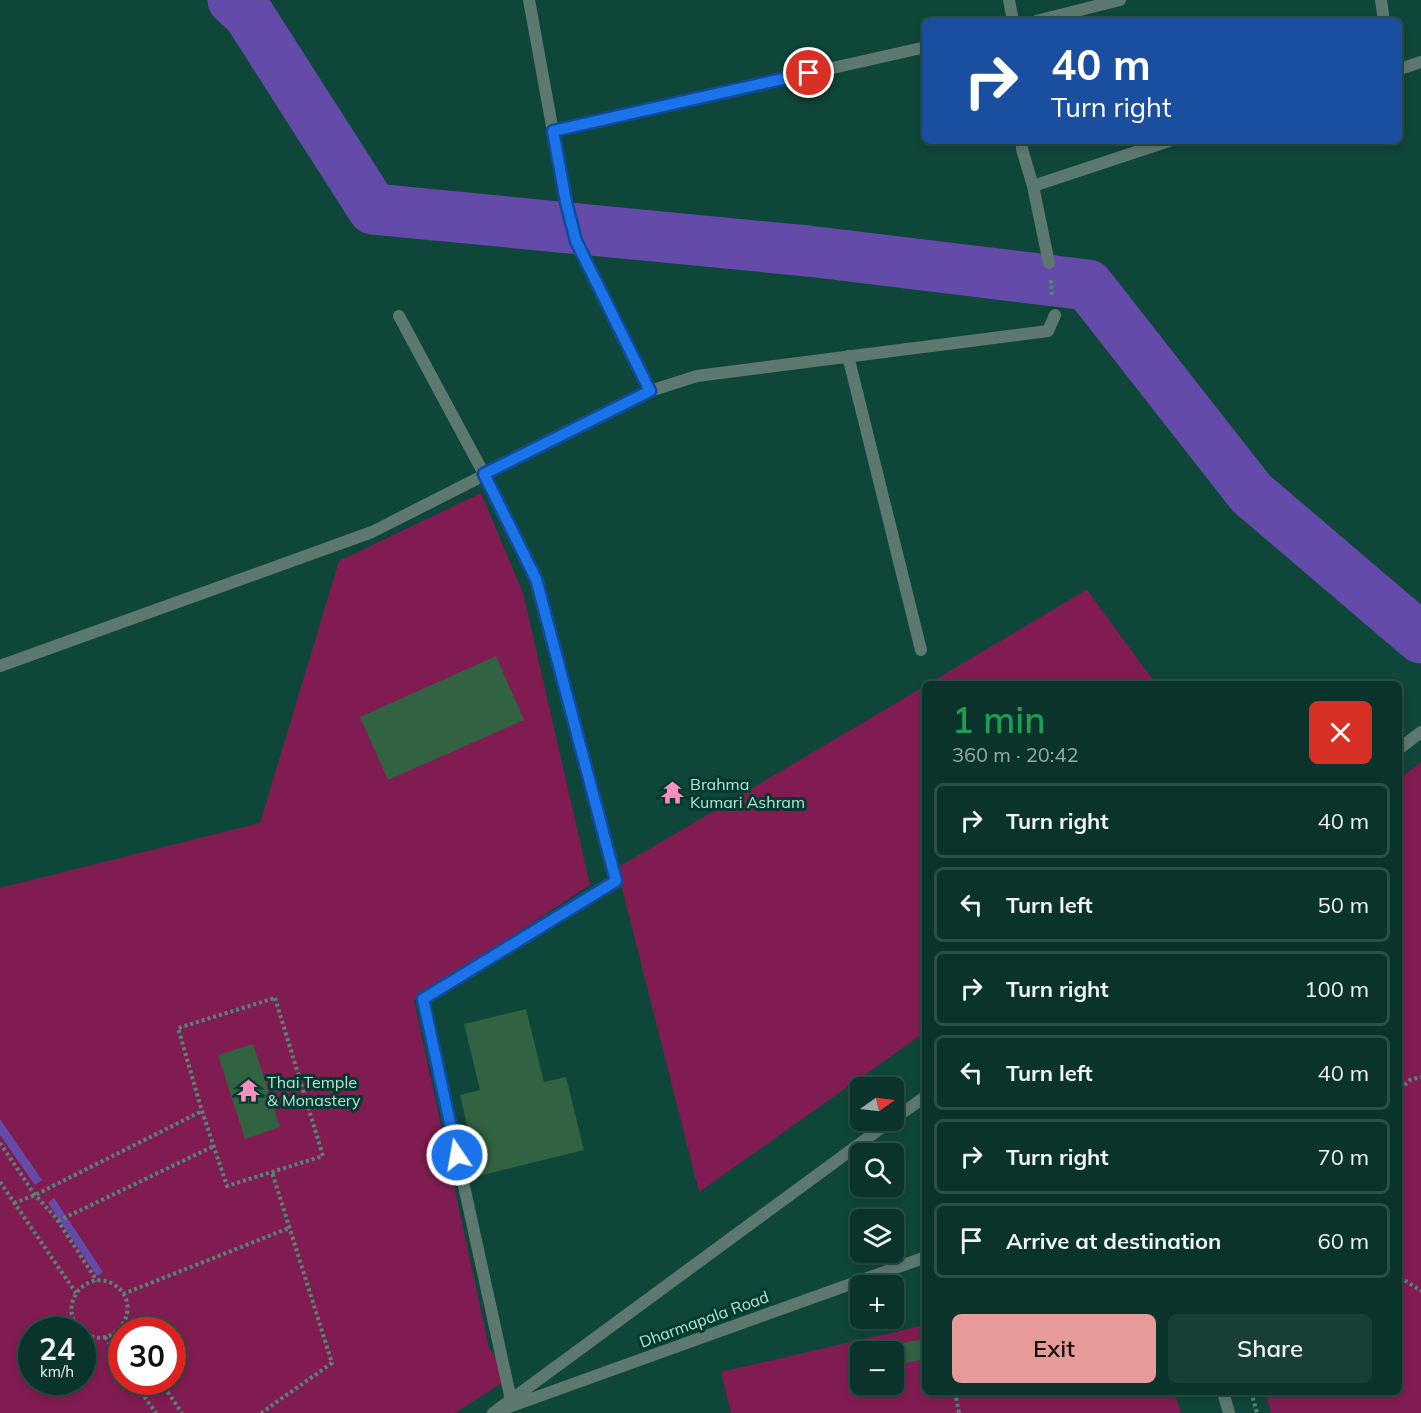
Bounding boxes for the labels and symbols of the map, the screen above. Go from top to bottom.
pin [783,47,834,98]
place label: Brahma Kumari Ashram [690,774,805,812]
temple icon: Brahma Kumari Ashram [659,780,685,806]
place label: Thai Temple & Monastery [267,1072,361,1110]
north arrow [850,1077,904,1131]
temple icon: Thai Temple & Monastery [236,1078,262,1104]
position arrow [425,1123,489,1187]
street label: Dharmapala Road [636,1286,772,1352]
speed limit sign: 30 [108,1317,186,1395]

